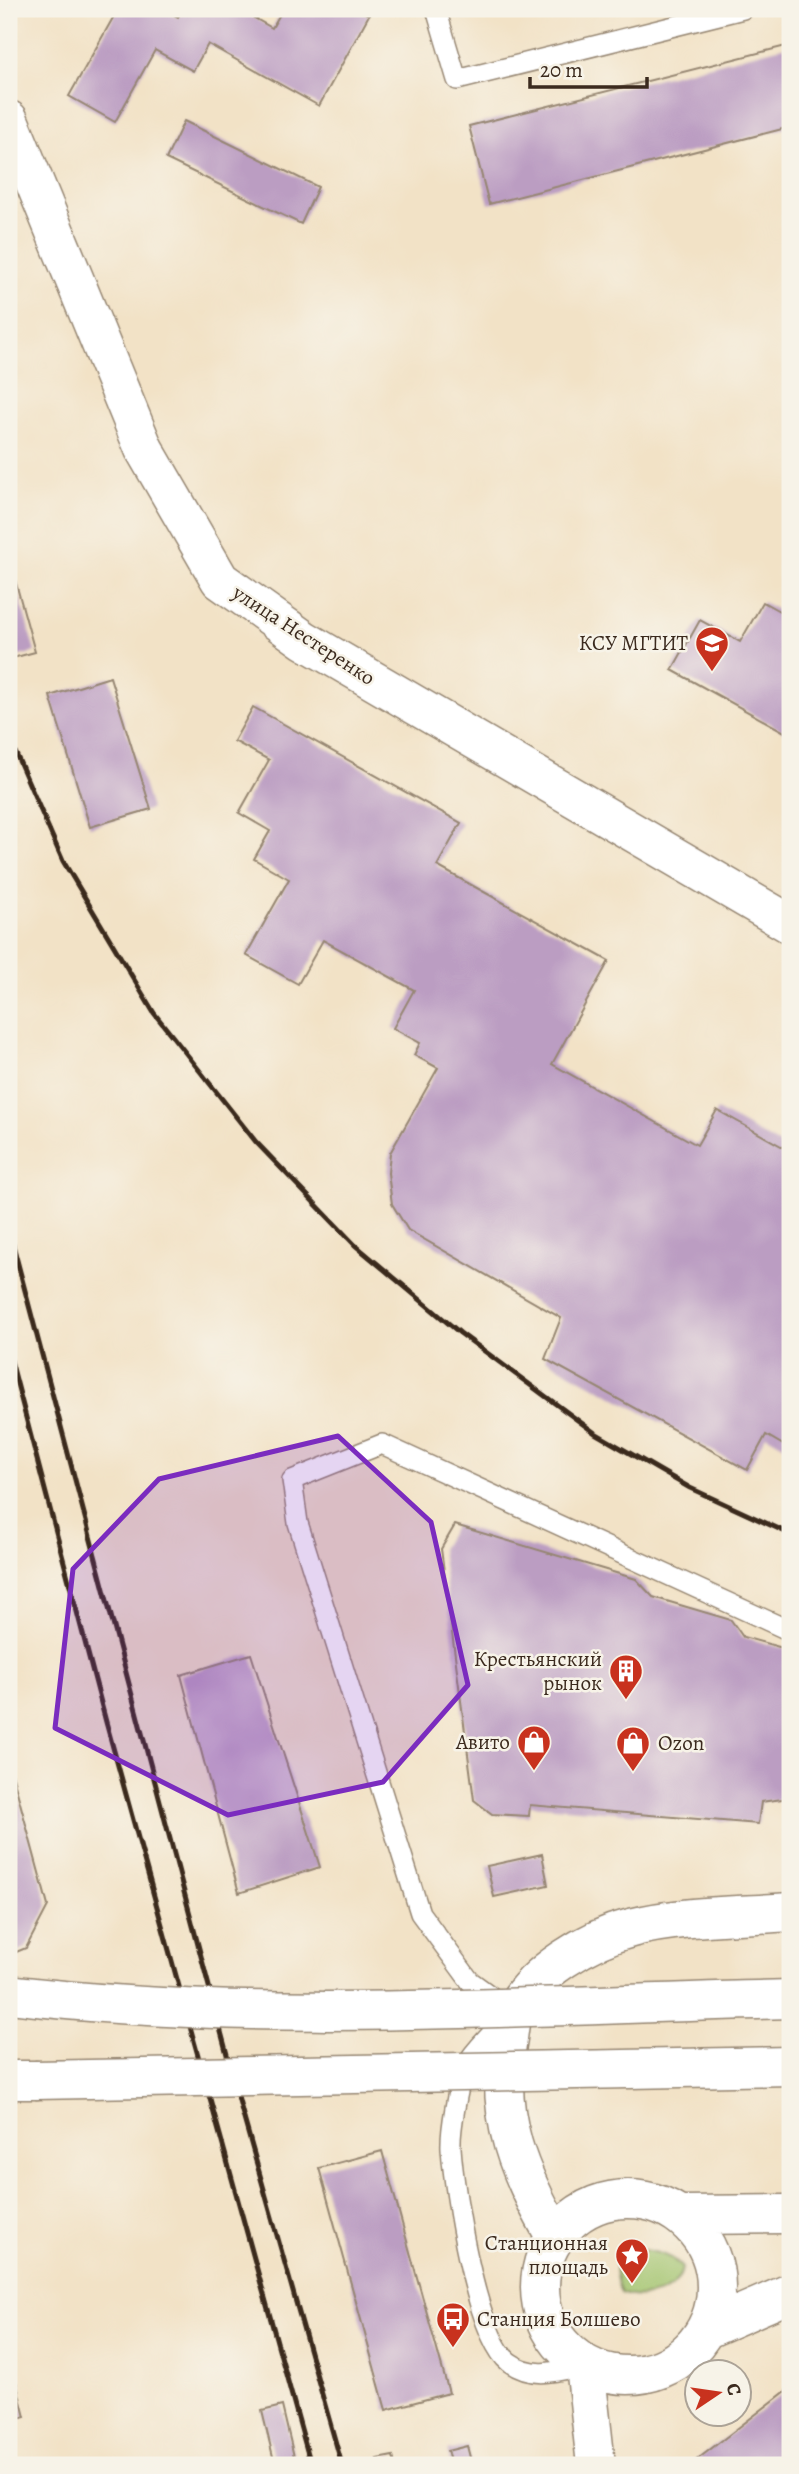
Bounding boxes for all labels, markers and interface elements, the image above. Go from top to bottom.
scale bar [530,46,647,90]
text: 20 m [540,56,583,84]
street label: улица Нестеренко [226,578,381,692]
school or university icon: КСУ МГТИТ [693,624,731,673]
place label: КСУ МГТИТ [579,629,689,657]
place label: Крестьянский рынок [474,1645,602,1697]
building icon: Крестьянский рынок [607,1652,645,1701]
shop icon: Авито [515,1723,553,1772]
shop icon: Ozon [614,1724,652,1773]
place label: Авито [455,1728,510,1756]
place label: Ozon [658,1729,704,1757]
place label: Станционная площадь [485,2229,608,2281]
place icon: Станционная площадь [613,2236,651,2285]
bus stop icon: Станция Болшево [434,2300,472,2349]
place label: Станция Болшево [477,2305,641,2333]
north arrow [684,2358,754,2428]
text: С [720,2381,748,2398]

